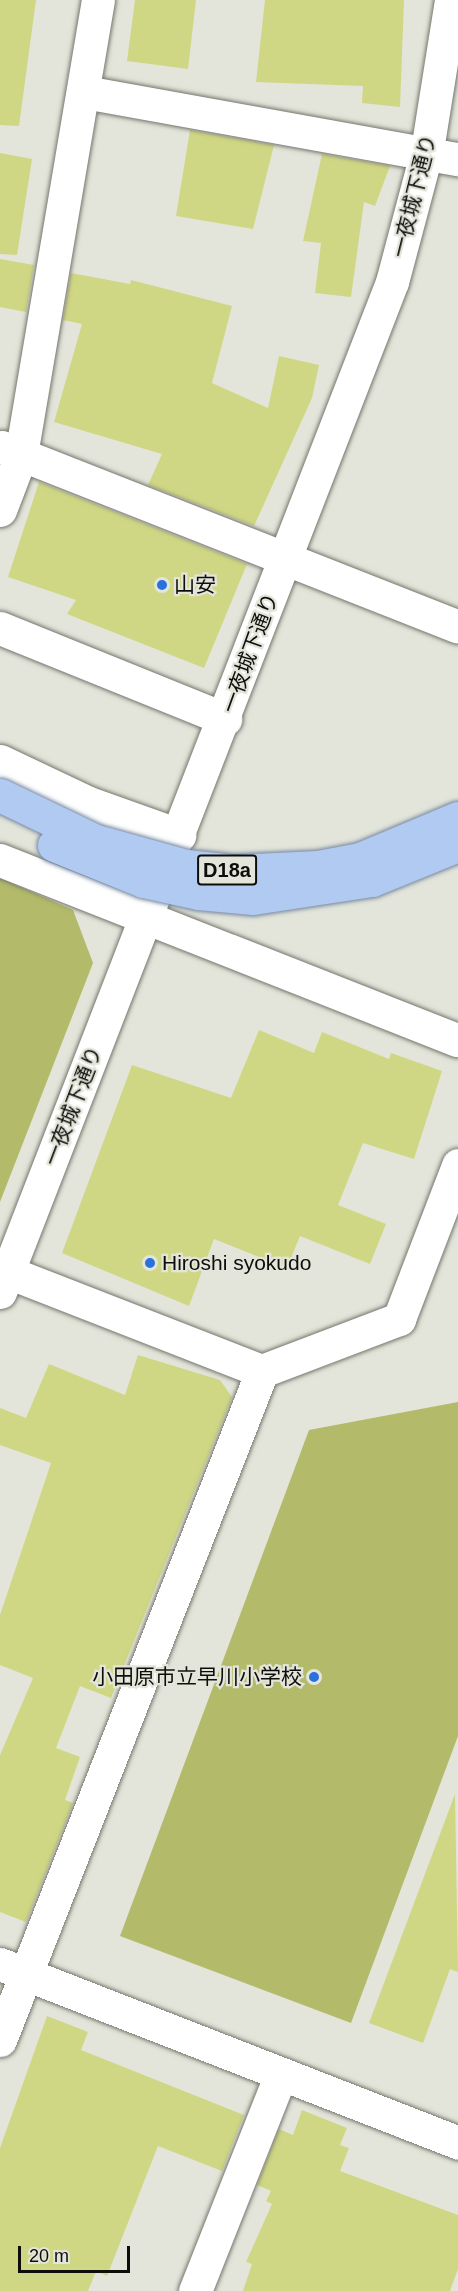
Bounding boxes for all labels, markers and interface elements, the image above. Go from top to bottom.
street label: 一夜城下通り [387,132,441,260]
place label: 山安 [174,572,216,598]
marker: 山安 [155,578,169,592]
street label: 一夜城下通り [217,589,283,717]
road number: D18a [197,853,257,887]
street label: 一夜城下通り [39,1043,107,1169]
place label: Hiroshi syokudo [162,1250,311,1276]
marker: Hiroshi syokudo [143,1256,157,1270]
place label: 小田原市立早川小学校 [92,1664,302,1690]
marker: 小田原市立早川小学校 [307,1670,321,1684]
scale bar [21,2234,134,2272]
text: 20 m [29,2246,69,2266]

